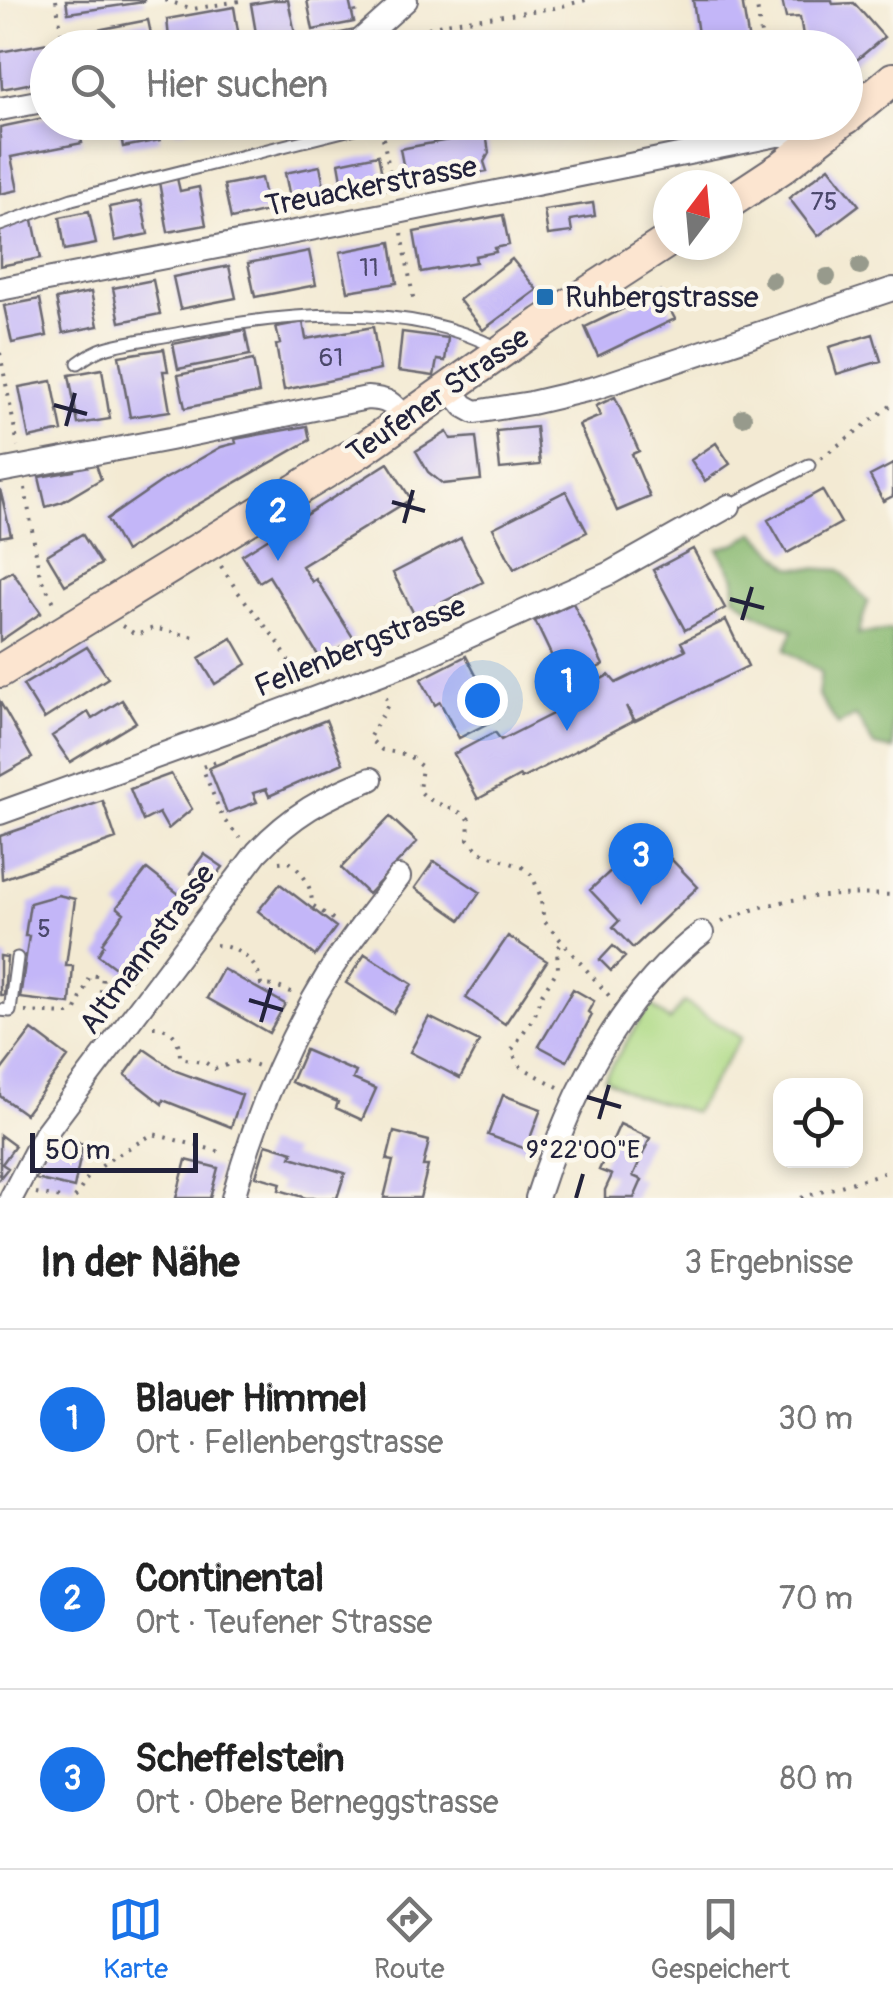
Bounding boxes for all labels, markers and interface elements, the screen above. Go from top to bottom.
search box [30,30,863,140]
icon: search [65,58,120,113]
text: Hier suchen [145,61,328,109]
street label: Treuackerstrasse [262,148,480,225]
north arrow [653,170,743,260]
house number: 75 [811,187,837,218]
house number: 11 [359,253,379,284]
place label: Ruhbergstrasse [565,279,759,316]
marker: Ruhbergstrasse [534,286,556,308]
street label: Teufener Strasse [340,319,537,472]
house number: 61 [319,343,343,374]
pin: 2 [246,478,310,561]
street label: Fellenbergstrasse [249,587,471,706]
pin: 1 [534,648,600,731]
your location [457,675,508,726]
pin: 3 [608,822,674,905]
street label: Altmannstrasse [71,857,224,1042]
house number: 5 [37,914,51,945]
map controls [773,1078,863,1168]
button: locate [773,1078,863,1168]
scale bar [30,1128,198,1172]
text: 50 m [45,1133,110,1168]
text: 9°22'00"E [526,1135,640,1166]
text: In der Nähe [40,1237,239,1289]
text: 3 Ergebnisse [684,1243,853,1283]
text: Blauer Himmel [135,1375,367,1423]
text: 1 [66,1399,79,1439]
text: 30 m [778,1399,853,1439]
text: Ort · Fellenbergstrasse [135,1423,443,1463]
text: Continental [135,1555,324,1603]
text: 2 [64,1579,81,1619]
text: 70 m [779,1579,853,1619]
text: Ort · Teufener Strasse [135,1603,432,1643]
text: Scheffelstein [135,1735,345,1783]
text: 3 [64,1759,81,1799]
text: 80 m [780,1759,853,1799]
text: Ort · Obere Berneggstrasse [135,1783,498,1823]
tab: Karte [103,1892,168,1987]
tab: Route [374,1892,445,1987]
tab: Gespeichert [651,1892,790,1987]

